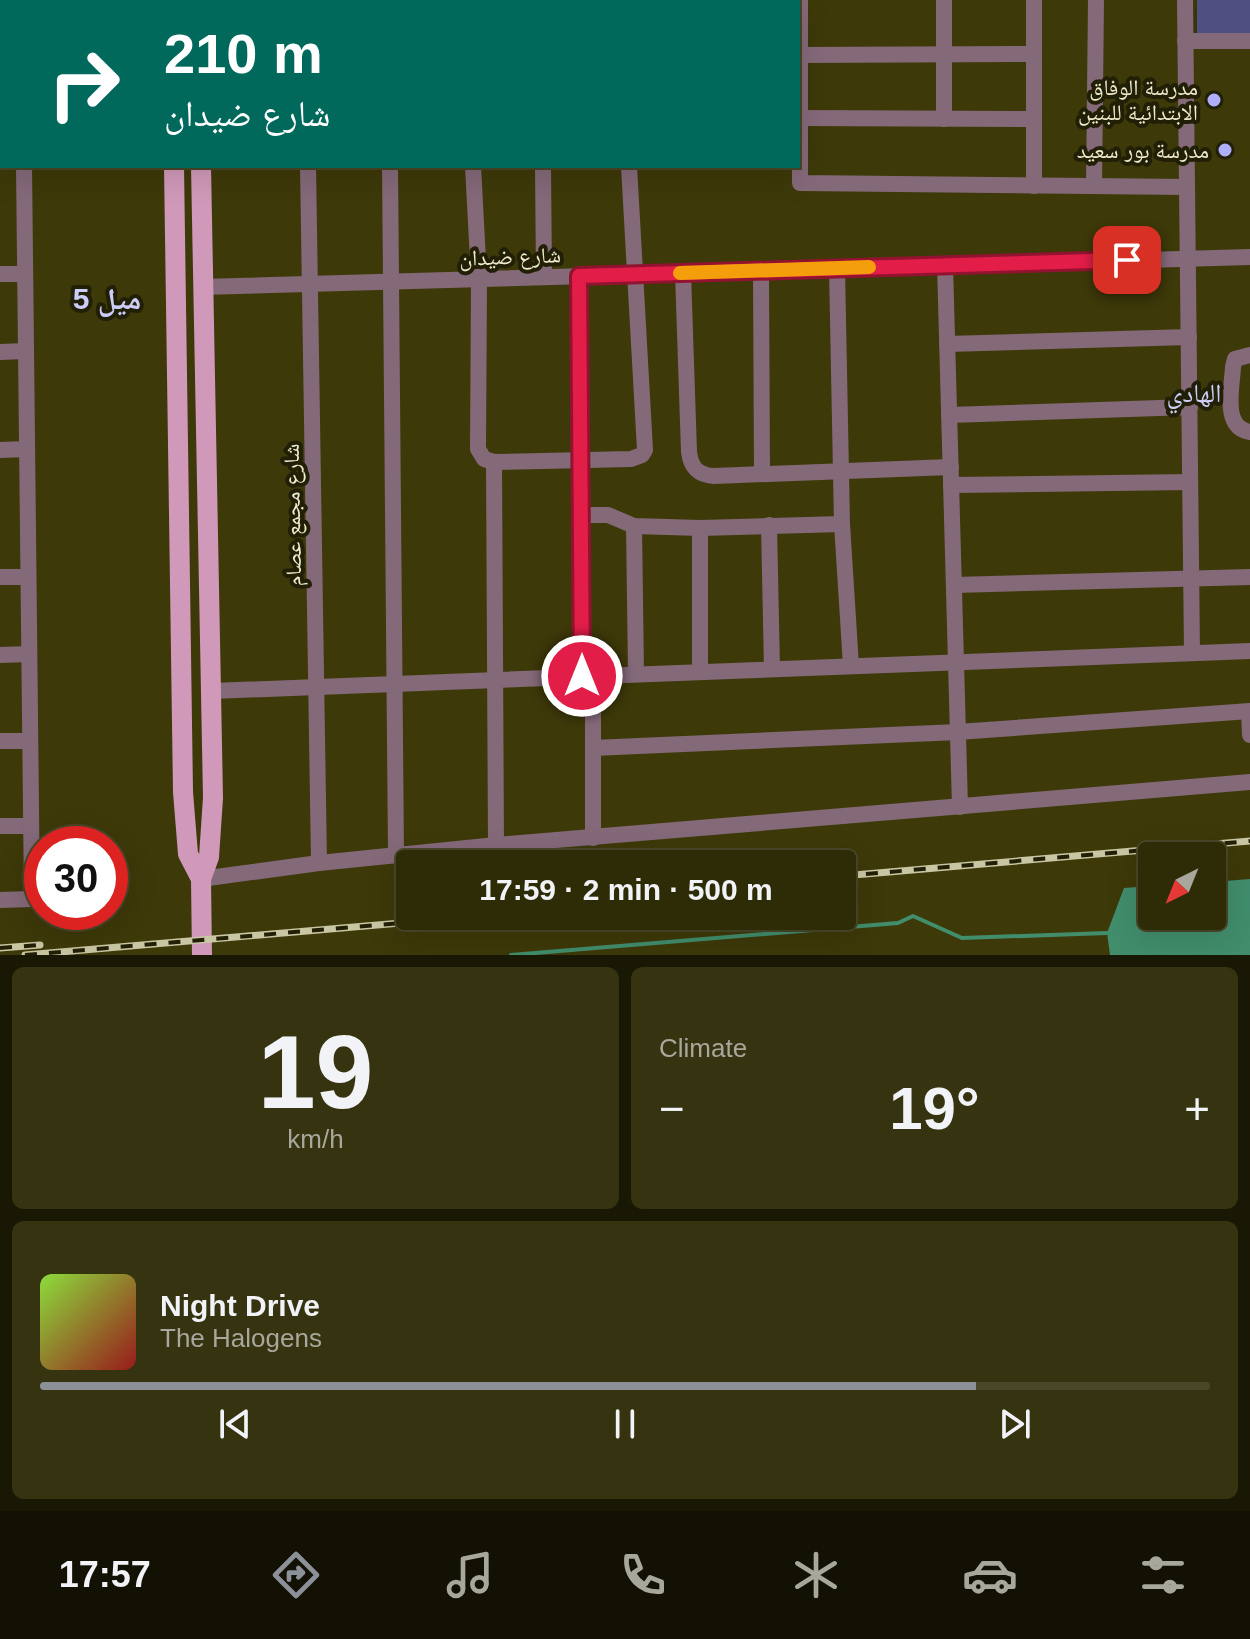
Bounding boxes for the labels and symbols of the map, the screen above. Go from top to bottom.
place label: مدرسة الوفاق الابتدائية للبنين [1078,75,1198,126]
marker: مدرسة الوفاق الابتدائية للبنين [1205,91,1223,109]
place label: مدرسة بور سعيد [1077,138,1209,163]
marker: مدرسة بور سعيد [1216,141,1234,159]
pin [1093,226,1161,294]
street label: شارع ضيدان [459,242,561,272]
district label: 5 ميل [73,282,141,317]
district label: الهادي [1166,378,1222,414]
street label: شارع مجمع عصام [279,443,308,587]
position arrow [540,634,624,718]
speed limit sign: 30 [24,826,128,930]
north arrow [1138,842,1226,930]

